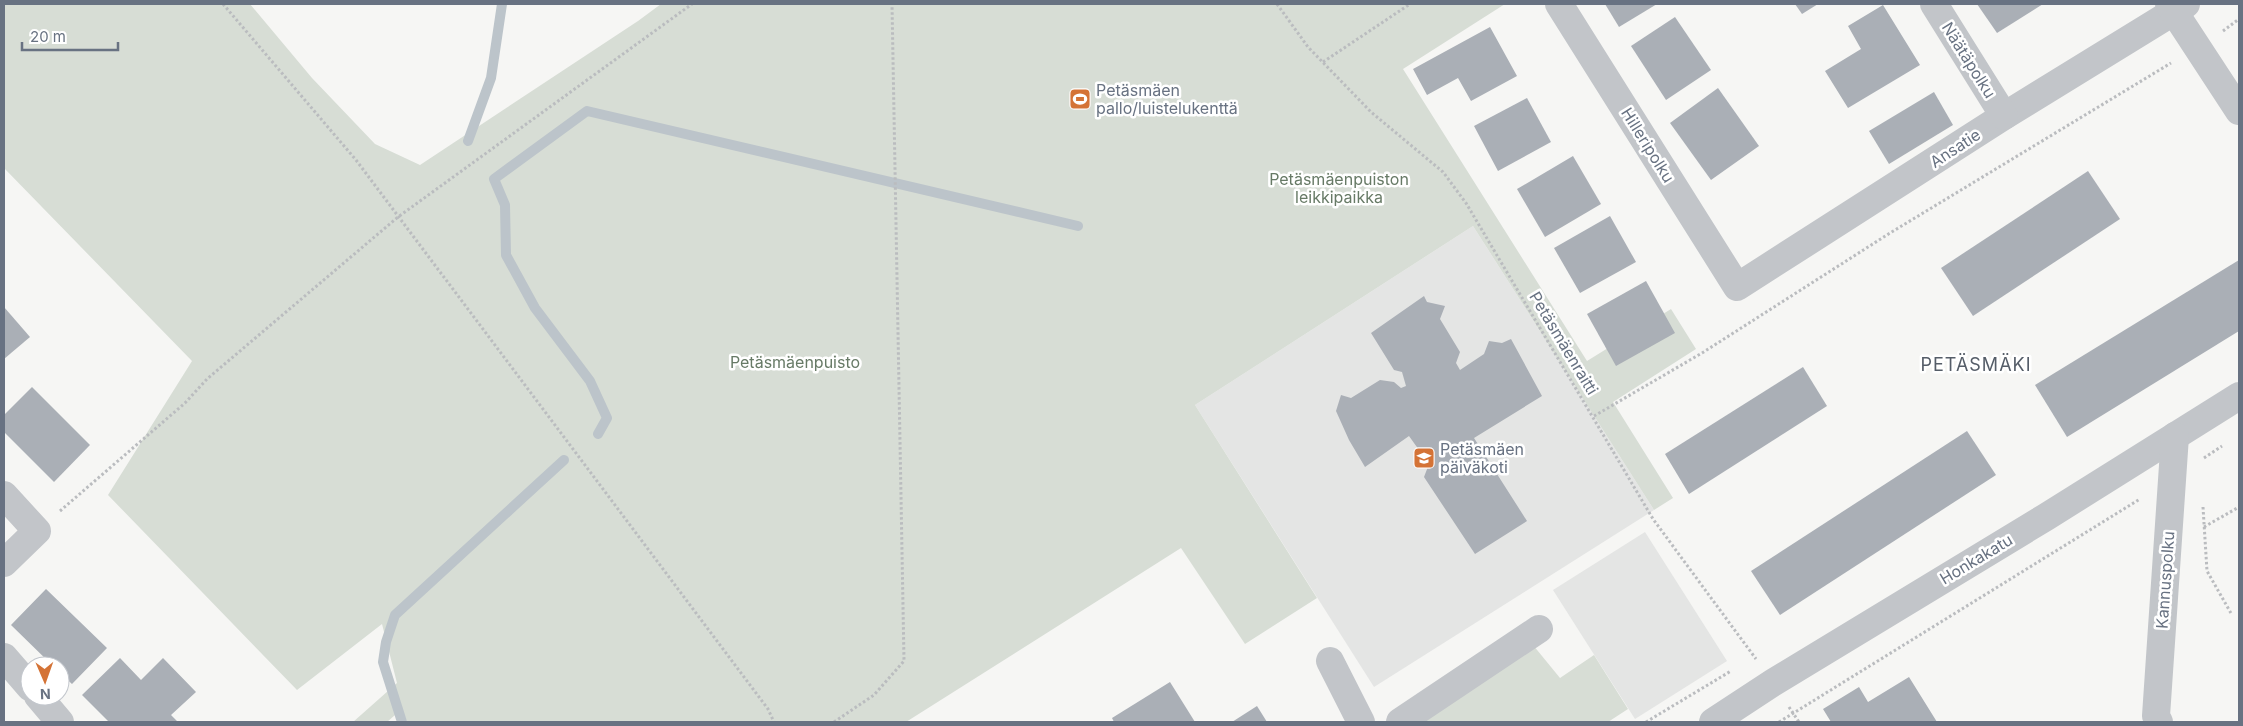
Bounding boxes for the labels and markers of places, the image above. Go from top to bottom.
place label: Petäsmäen pallo/luistelukenttä [1096,80,1238,118]
sports icon: Petäsmäen pallo/luistelukenttä [1068,87,1092,111]
place label: Petäsmäen päiväkoti [1440,439,1524,477]
school or university icon: Petäsmäen päiväkoti [1412,446,1436,470]

